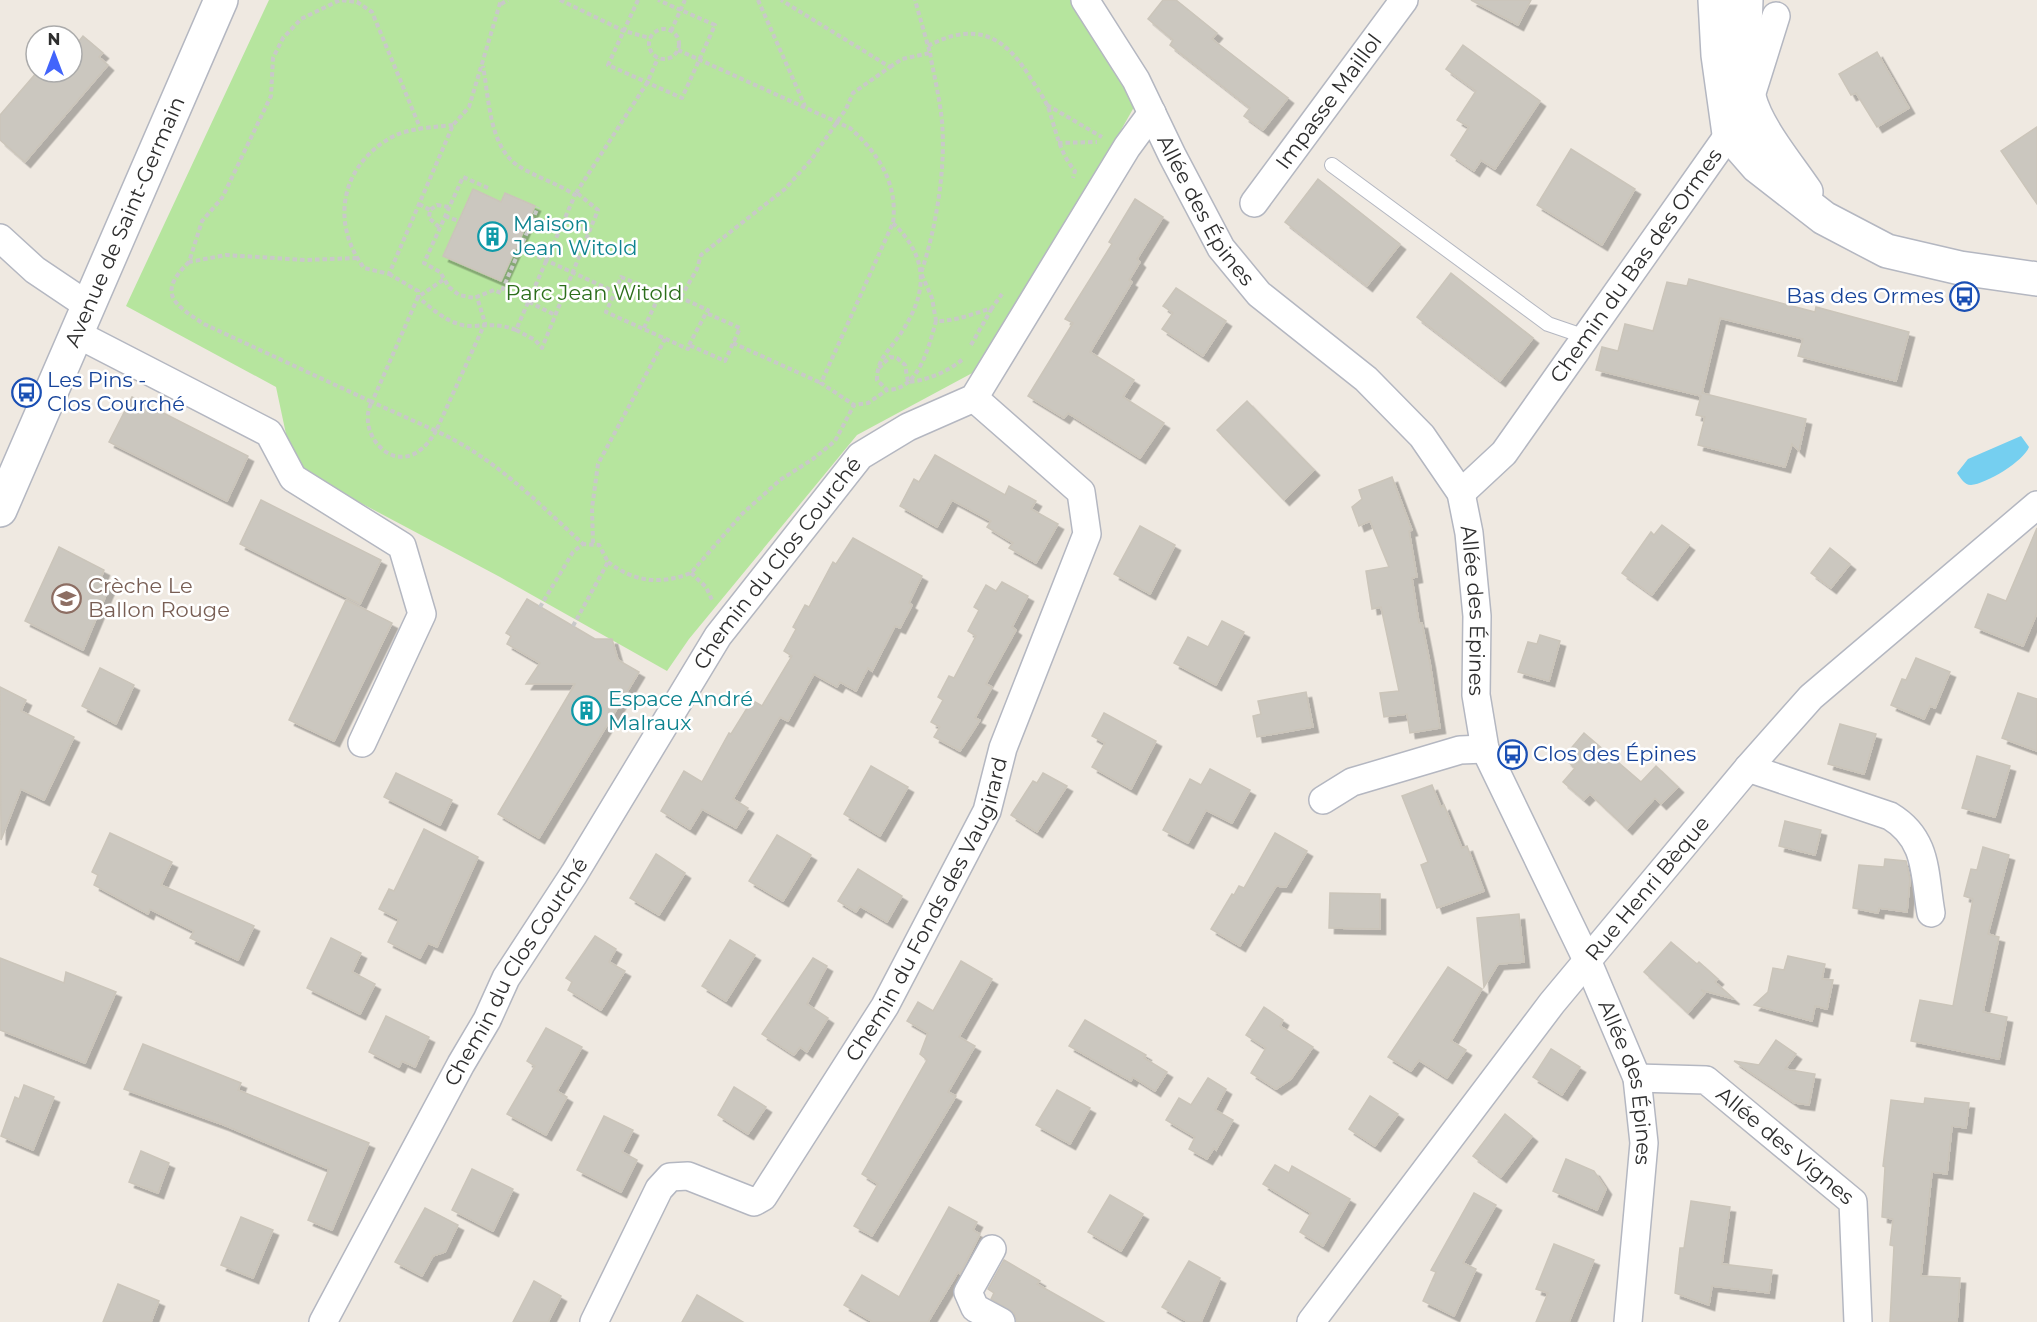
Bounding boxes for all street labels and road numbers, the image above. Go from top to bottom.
street label: Impasse Maillol [1270,29,1387,174]
street label: Avenue de Saint-Germain [59,93,190,351]
street label: Allée des Épines [1152,131,1260,291]
street label: Chemin du Bas des Ormes [1545,143,1727,387]
street label: Chemin du Clos Courché [688,452,866,674]
street label: Allée des Épines [1456,523,1490,696]
street label: Chemin du Fonds des Vaugirard [840,754,1012,1066]
street label: Rue Henri Bèque [1580,811,1715,965]
street label: Chemin du Clos Courché [439,853,593,1090]
street label: Allée des Épines [1593,996,1657,1166]
street label: Allée des Vignes [1712,1081,1860,1210]

